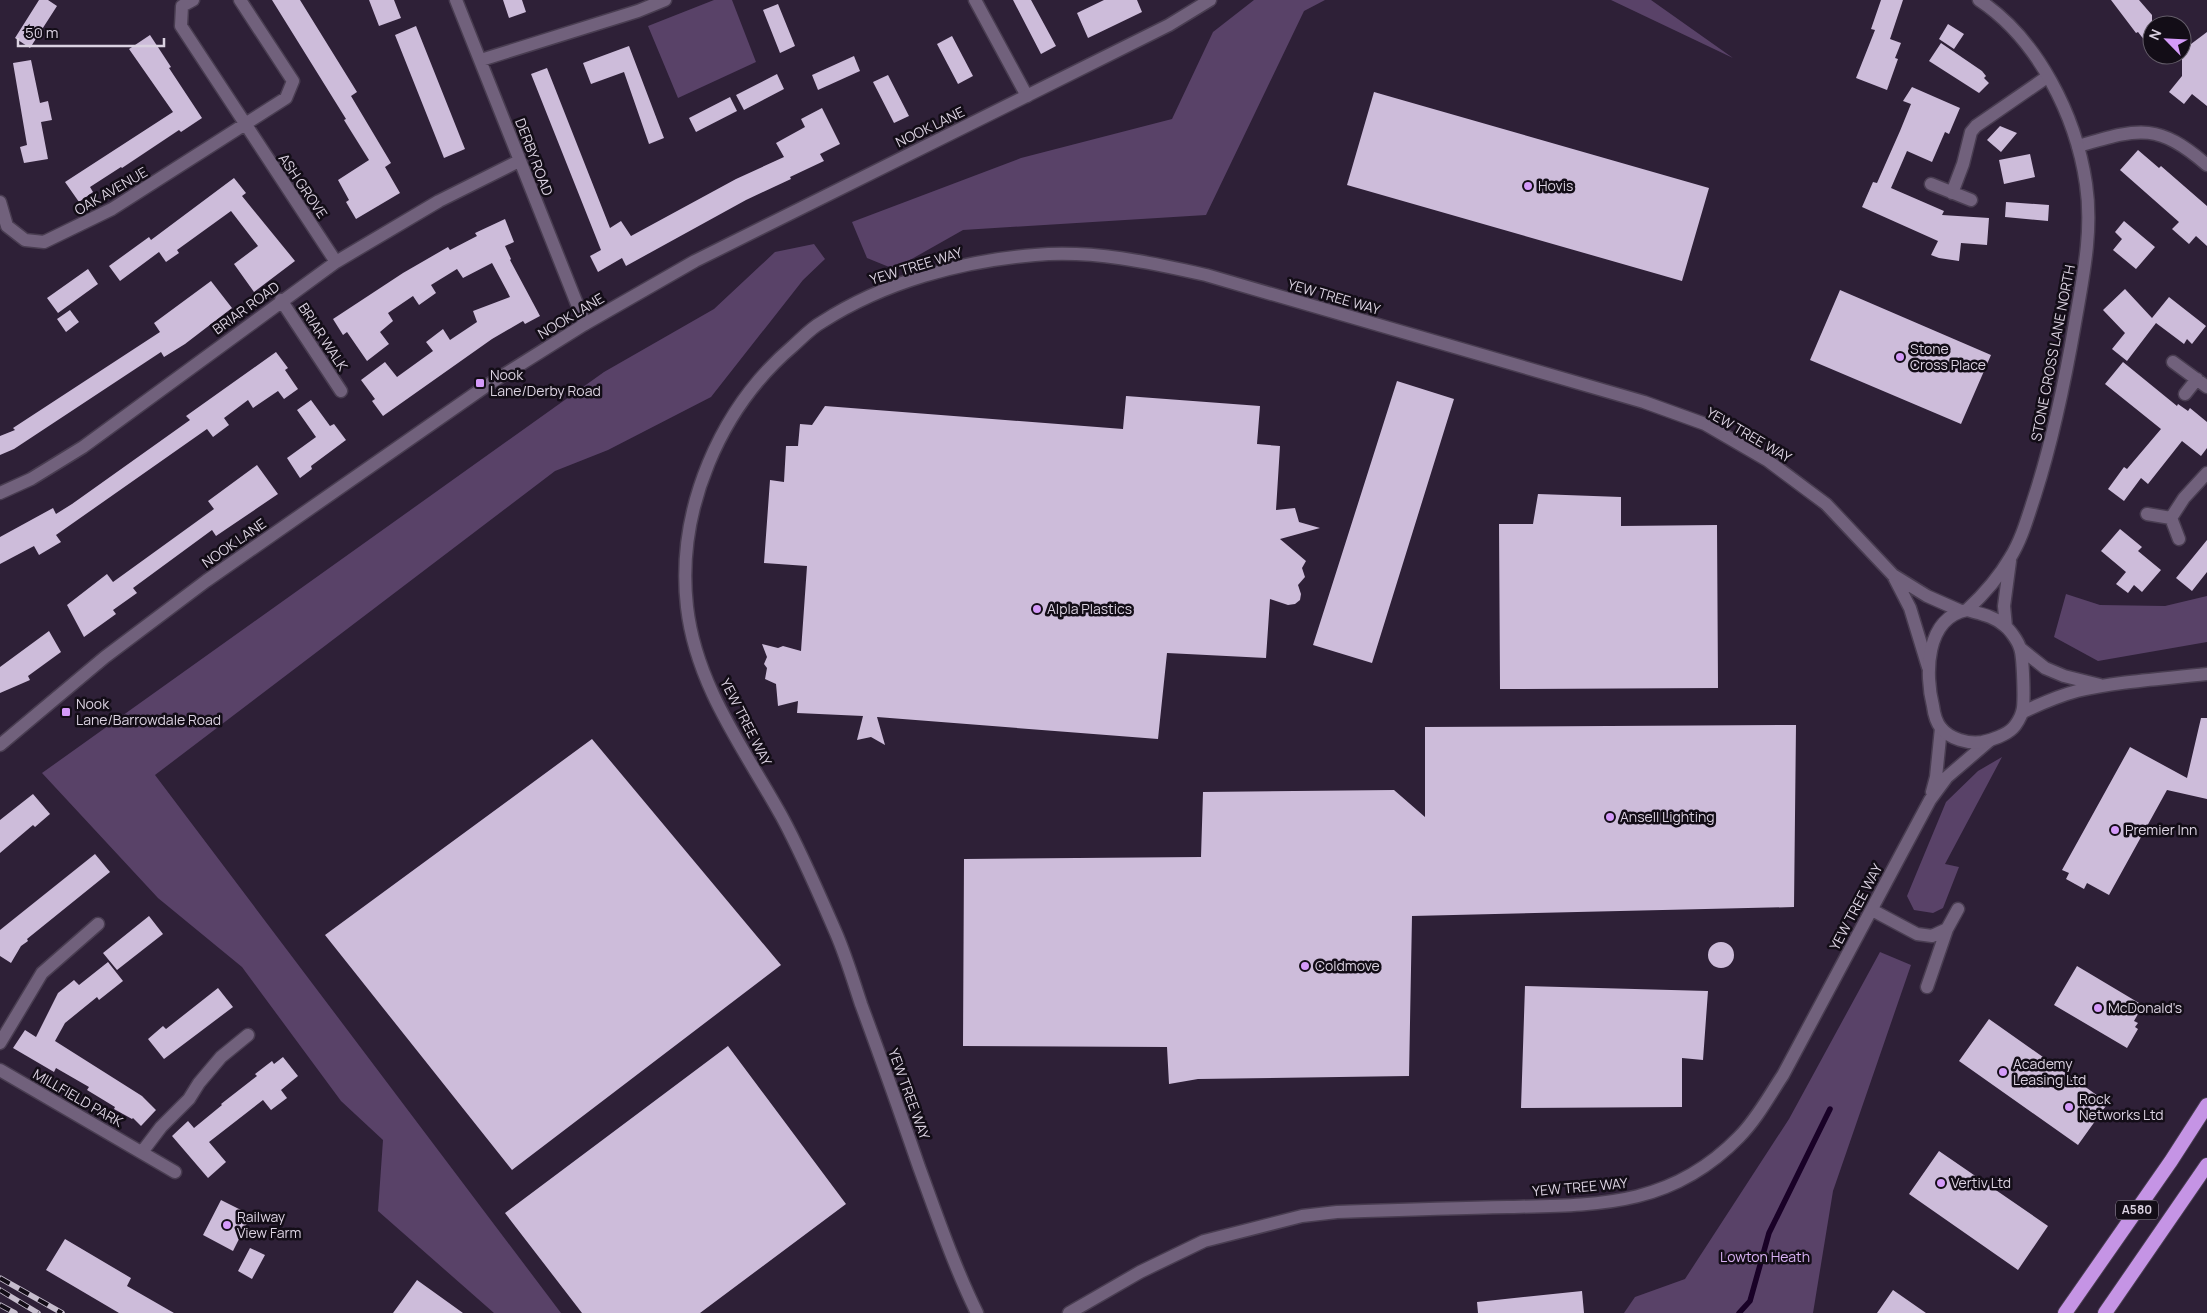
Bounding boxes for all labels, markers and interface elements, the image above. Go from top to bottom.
scale bar [18,15,164,47]
north arrow [2142,15,2192,65]
text: 50 m [25,22,59,43]
text: N [2144,26,2165,43]
street label: NOOK LANE [892,102,967,151]
street label: DERBY ROAD [511,115,558,198]
street label: ASH GROVE [275,150,332,222]
street label: OAK AVENUE [71,162,151,219]
place label: Hovis [1538,176,1573,195]
marker: Hovis [1522,180,1534,192]
street label: YEW TREE WAY [867,242,965,289]
street label: STONE CROSS LANE NORTH [2026,263,2079,443]
street label: YEW TREE WAY [1286,274,1383,319]
street label: BRIAR ROAD [209,277,283,338]
street label: NOOK LANE [534,288,607,343]
street label: BRIAR WALK [294,299,353,375]
place label: Stone Cross Place [1910,339,1986,374]
marker: Stone Cross Place [1894,351,1906,363]
place label: Nook Lane/Derby Road [490,365,601,400]
marker: Nook Lane/Derby Road [474,377,486,389]
street label: YEW TREE WAY [1703,402,1796,467]
street label: NOOK LANE [198,514,270,572]
place label: Alpla Plastics [1047,599,1132,618]
marker: Alpla Plastics [1031,603,1043,615]
street label: YEW TREE WAY [716,675,777,769]
place label: Nook Lane/Barrowdale Road [76,694,221,729]
marker: Nook Lane/Barrowdale Road [60,706,72,718]
place label: Ansell Lighting [1620,807,1715,826]
marker: Ansell Lighting [1604,811,1616,823]
place label: Premier Inn [2125,820,2197,839]
marker: Premier Inn [2109,824,2121,836]
street label: YEW TREE WAY [1825,860,1886,953]
place label: Coldmove [1315,956,1380,975]
marker: Coldmove [1299,960,1311,972]
place label: McDonald's [2108,998,2182,1017]
marker: McDonald's [2092,1002,2104,1014]
street label: YEW TREE WAY [884,1046,935,1142]
place label: Academy Leasing Ltd [2013,1054,2086,1089]
street label: MILLFIELD PARK [30,1064,127,1131]
marker: Academy Leasing Ltd [1997,1066,2009,1078]
place label: Rock Networks Ltd [2079,1089,2164,1124]
marker: Rock Networks Ltd [2063,1101,2075,1113]
street label: YEW TREE WAY [1532,1173,1629,1200]
place label: Vertiv Ltd [1951,1173,2011,1192]
marker: Vertiv Ltd [1935,1177,1947,1189]
road number: A580 [2116,1200,2158,1220]
place label: Railway View Farm [237,1207,301,1242]
marker: Railway View Farm [221,1219,233,1231]
park label: Lowton Heath [1720,1247,1810,1266]

